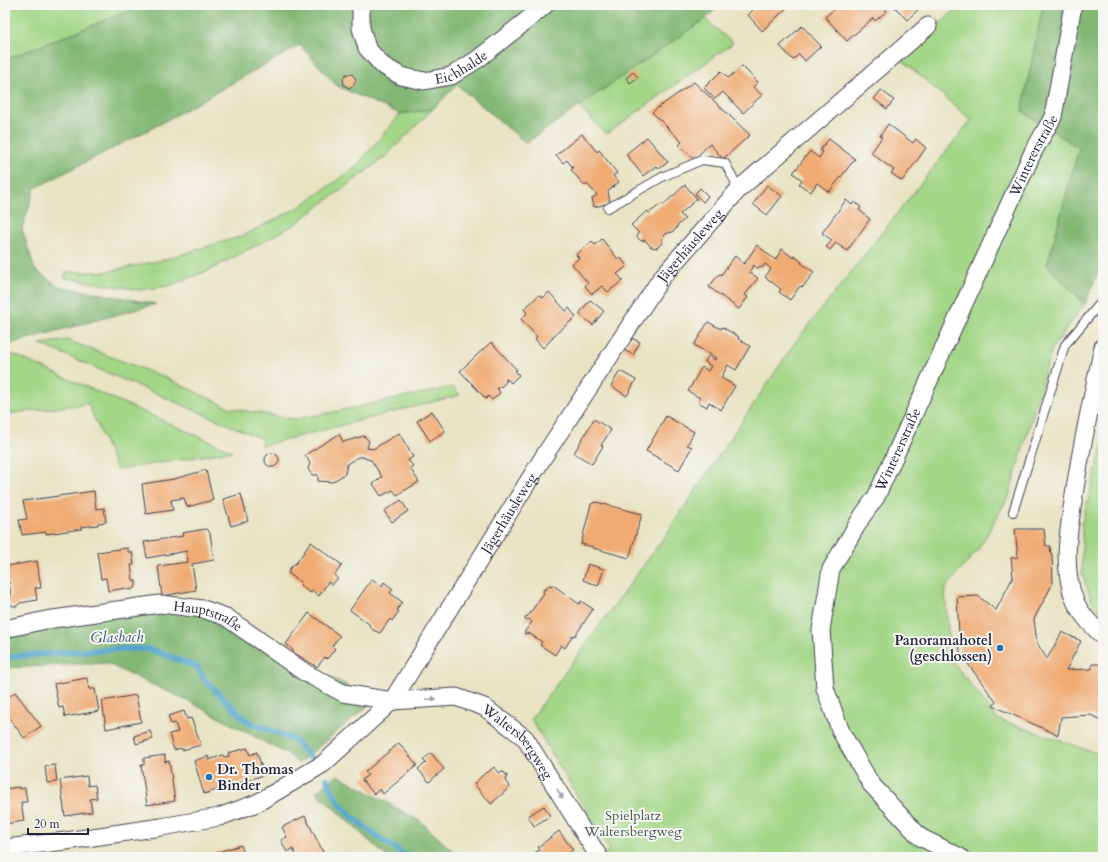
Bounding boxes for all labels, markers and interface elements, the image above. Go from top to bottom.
street label: Eichhalde [433,46,491,88]
street label: Wintererstraße [1004,111,1062,200]
street label: Jägerhäusleweg [651,204,727,287]
street label: Wintererstraße [870,405,925,495]
street label: Jägerhäusleweg [475,469,541,559]
street label: Hauptstraße [173,596,247,635]
water label: Glasbach [90,627,145,647]
place label: Panoramahotel (geschlossen) [895,631,992,666]
marker: Panoramahotel (geschlossen) [995,643,1005,653]
one-way arrow [425,695,437,702]
street label: Waltersbergweg [477,699,558,783]
place label: Dr. Thomas Binder [217,760,293,795]
marker: Dr. Thomas Binder [204,772,214,782]
one-way arrow [556,788,563,800]
park label: Spielplatz Waltersbergweg [583,806,682,841]
scale bar [28,810,88,836]
text: 20 m [34,816,61,832]

